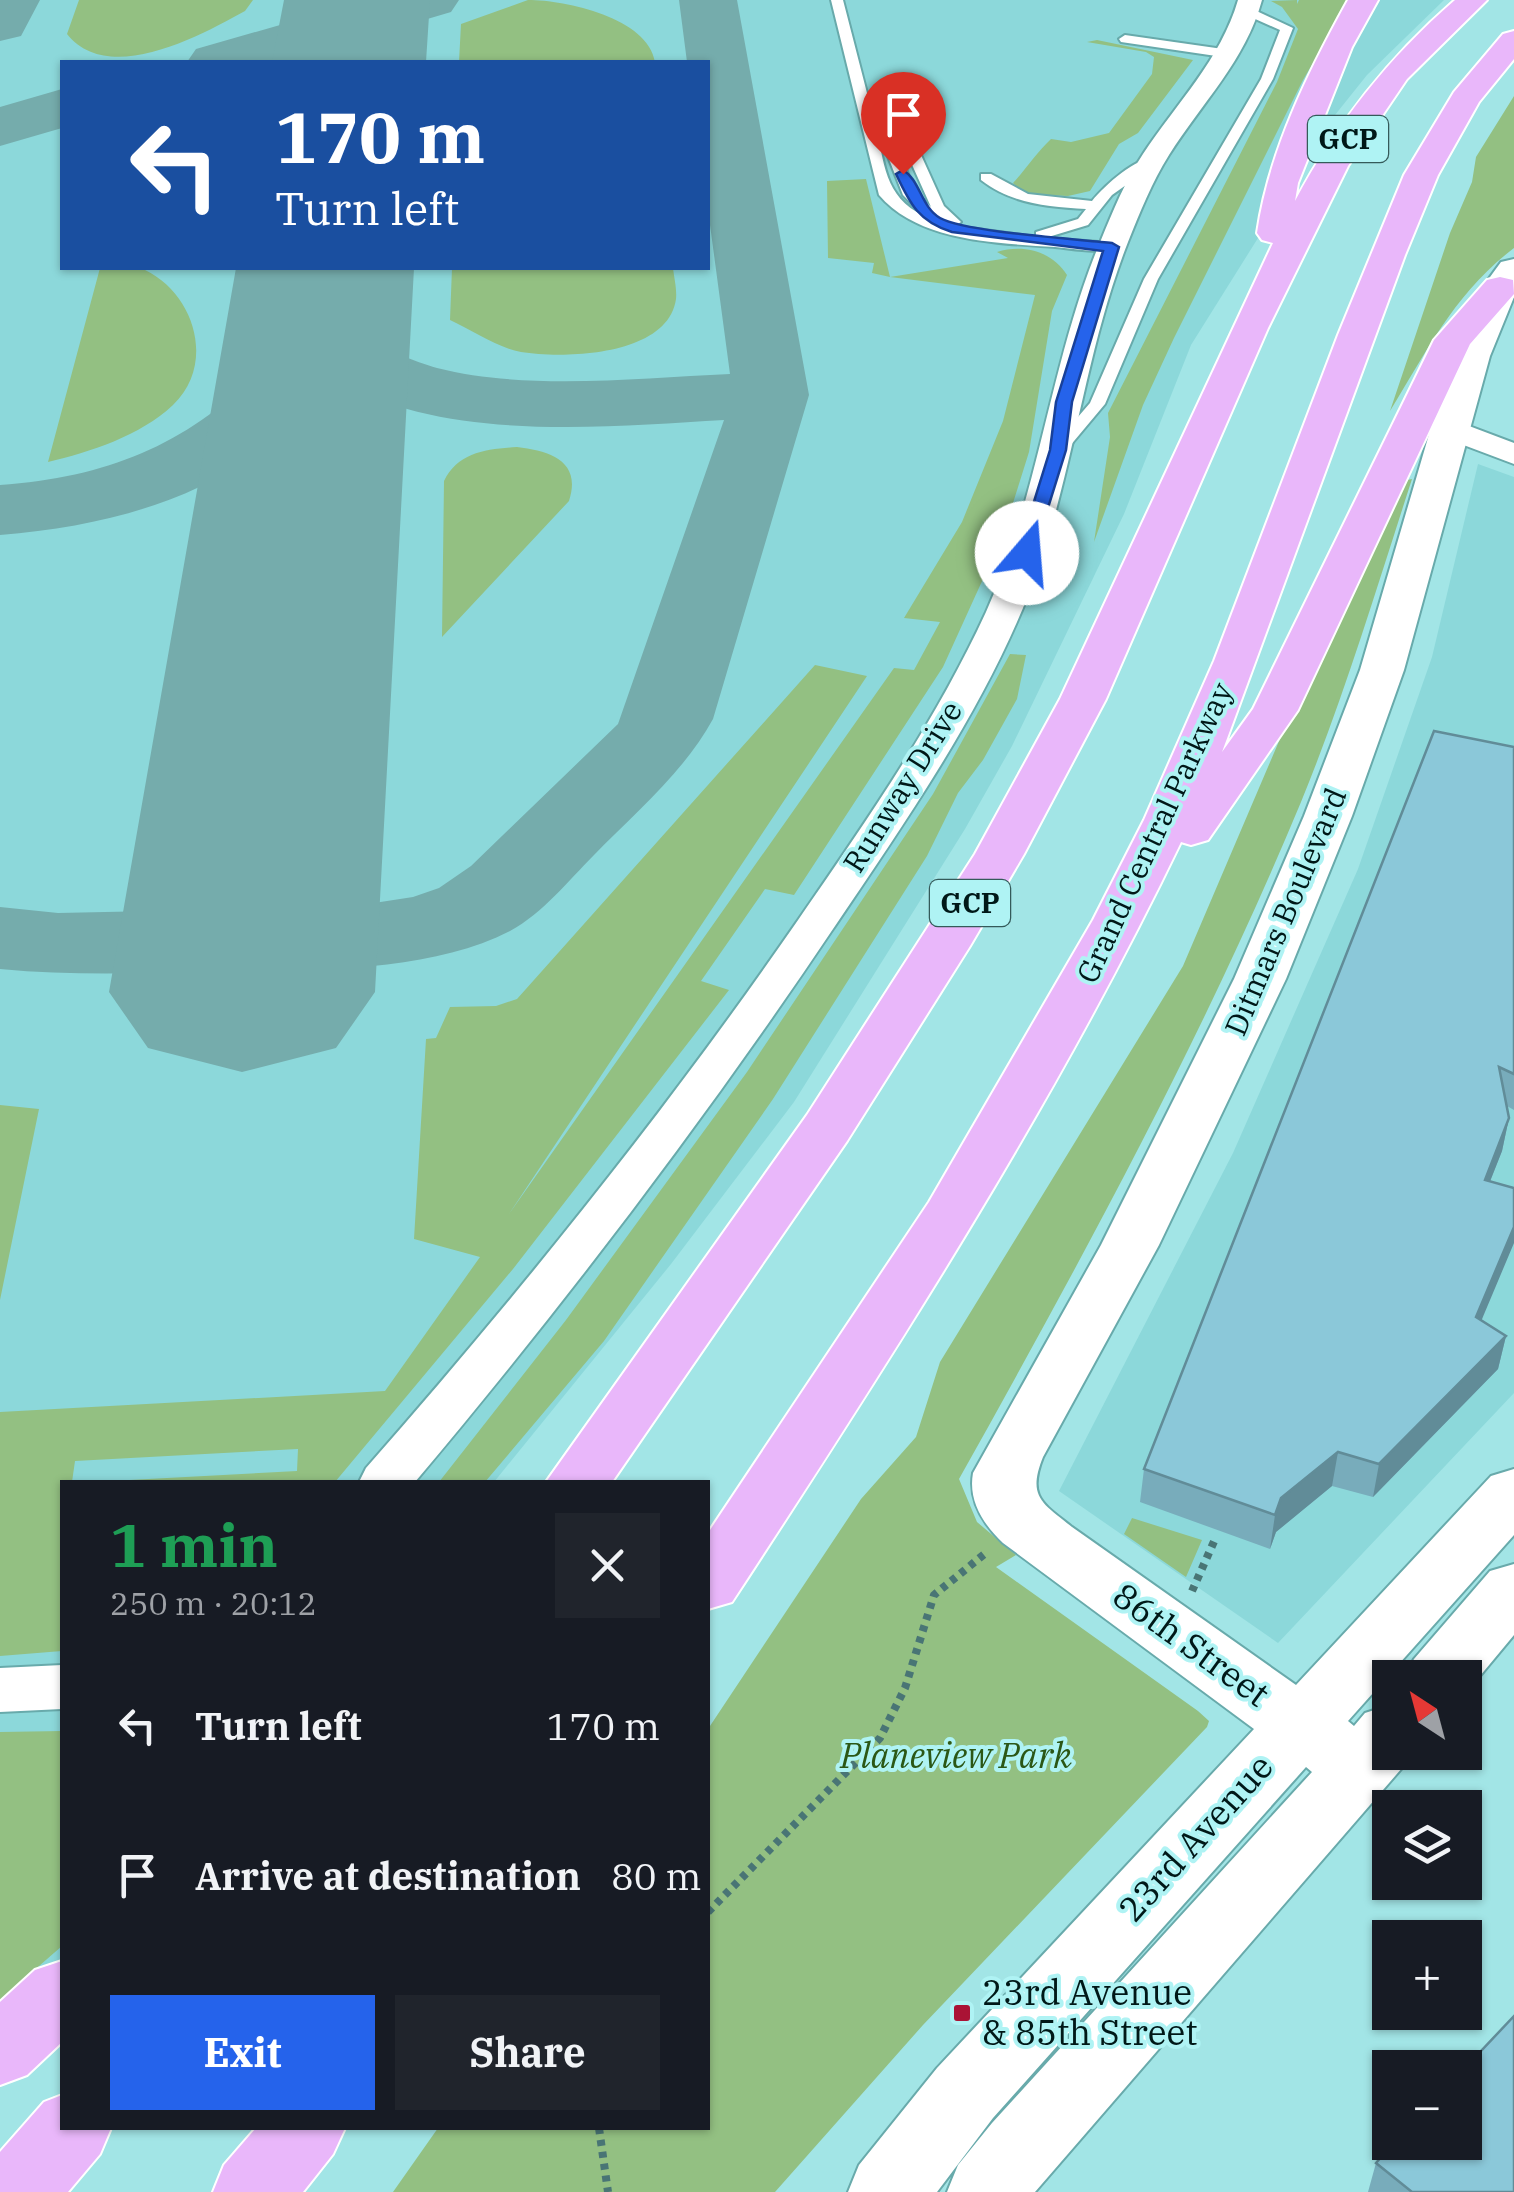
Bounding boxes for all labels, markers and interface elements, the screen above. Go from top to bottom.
pin [861,72,946,175]
icon: arrive [876,87,931,142]
text: 170 m [275,91,485,182]
icon: left [110,100,240,230]
road number: GCP [1308,116,1388,162]
text: Turn left [275,179,459,237]
position arrow [975,501,1079,605]
street label: Grand Central Parkway [1067,676,1240,989]
street label: Runway Drive [833,693,970,879]
street label: Ditmars Boulevard [1215,782,1354,1041]
road number: GCP [930,880,1010,926]
text: 1 min [110,1505,278,1584]
button: close [555,1513,660,1618]
street label: 86th Street [1104,1572,1279,1716]
text: 250 m · 20:12 [110,1582,317,1624]
north arrow [1372,1660,1482,1770]
map controls [1372,1660,1482,2160]
icon: left [110,1698,165,1753]
text: Turn left [195,1701,362,1750]
text: 170 m [547,1701,660,1750]
park label: Planeview Park [839,1732,1072,1778]
street label: 23rd Avenue [1108,1744,1283,1931]
button: layers [1372,1790,1482,1900]
icon: arrive [110,1848,165,1903]
text: Arrive at destination [195,1851,581,1900]
text: 80 m [611,1851,702,1900]
button: + [1372,1920,1482,2030]
place label: 23rd Avenue & 85th Street [982,1969,1198,2055]
button: Exit [110,1995,375,2110]
button: Share [395,1995,660,2110]
marker: 23rd Avenue & 85th Street [951,2002,973,2024]
button: − [1372,2050,1482,2160]

